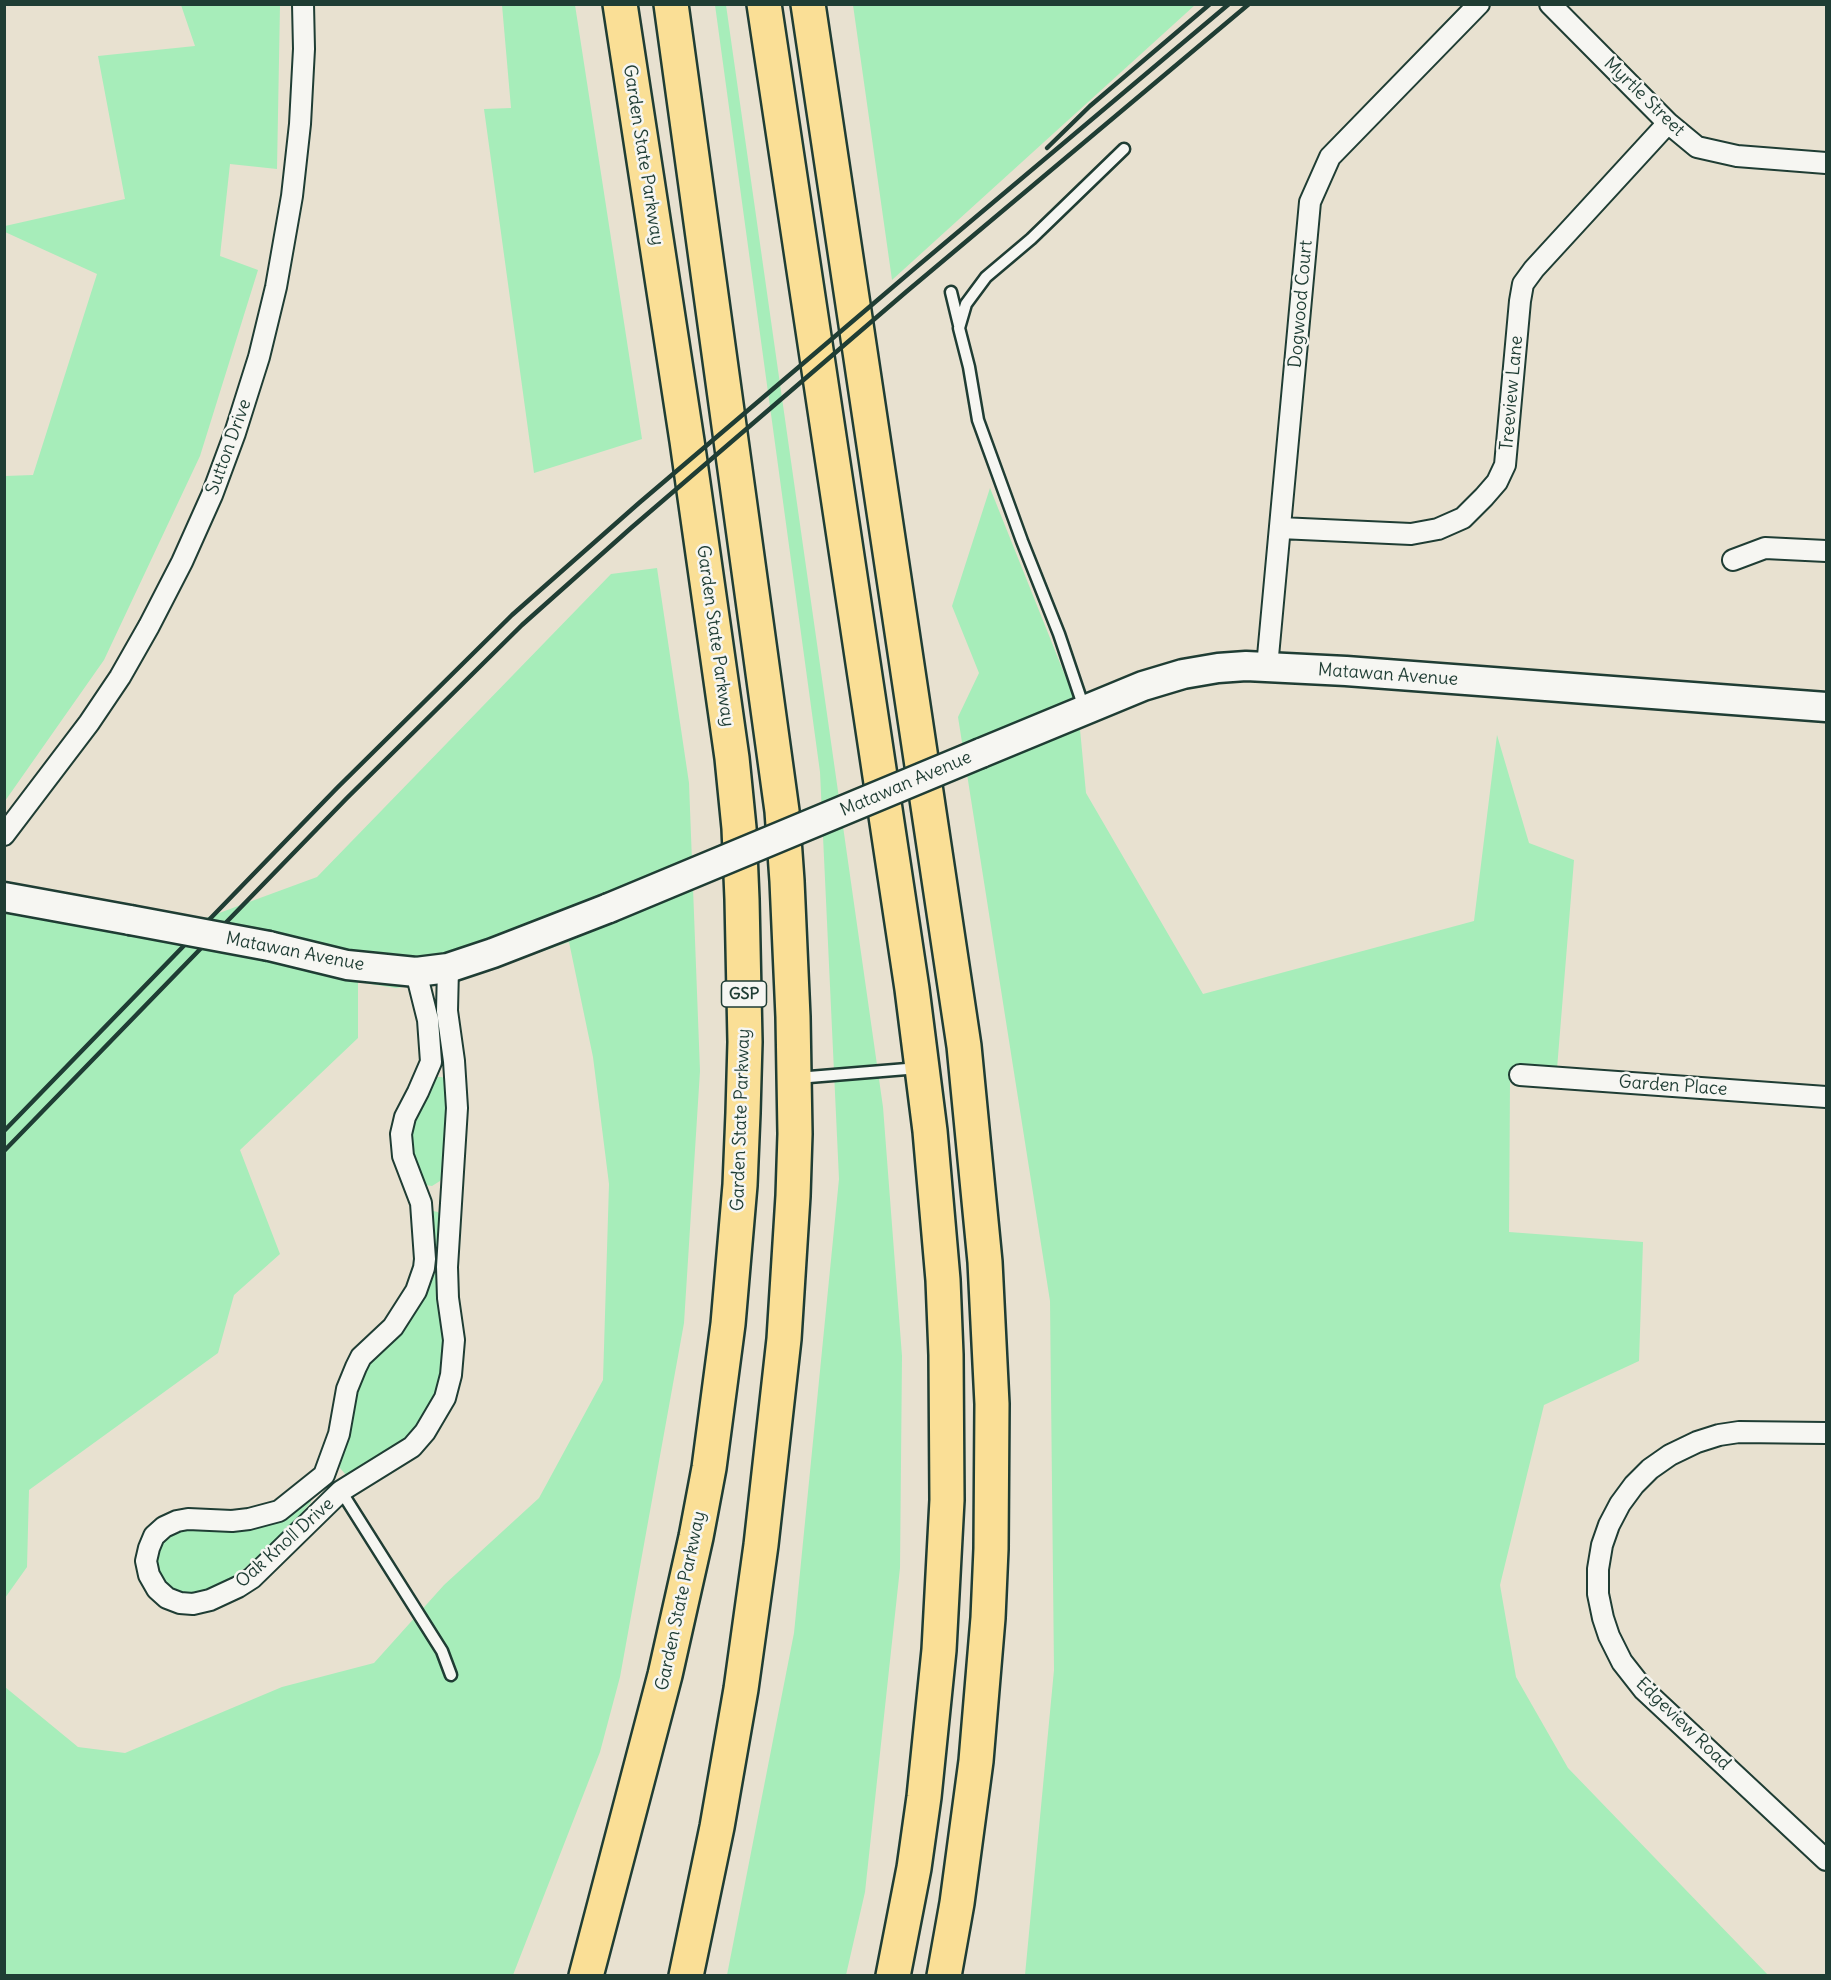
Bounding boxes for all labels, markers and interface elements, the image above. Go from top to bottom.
street label: Myrtle Street [1599,53,1689,141]
street label: Garden State Parkway [618,63,668,247]
street label: Dogwood Court [1285,239,1317,369]
street label: Treeview Lane [1496,335,1528,451]
street label: Sutton Drive [202,396,256,498]
street label: Garden State Parkway [692,544,738,728]
street label: Matawan Avenue [1317,659,1459,691]
street label: Matawan Avenue [837,747,975,821]
street label: Matawan Avenue [224,928,366,976]
road number: GSP [722,981,766,1007]
street label: Garden State Parkway [727,1028,755,1212]
street label: Garden Place [1618,1071,1728,1101]
street label: Oak Knoll Drive [232,1493,338,1593]
street label: Garden State Parkway [651,1509,711,1693]
street label: Edgeview Road [1631,1673,1735,1775]

